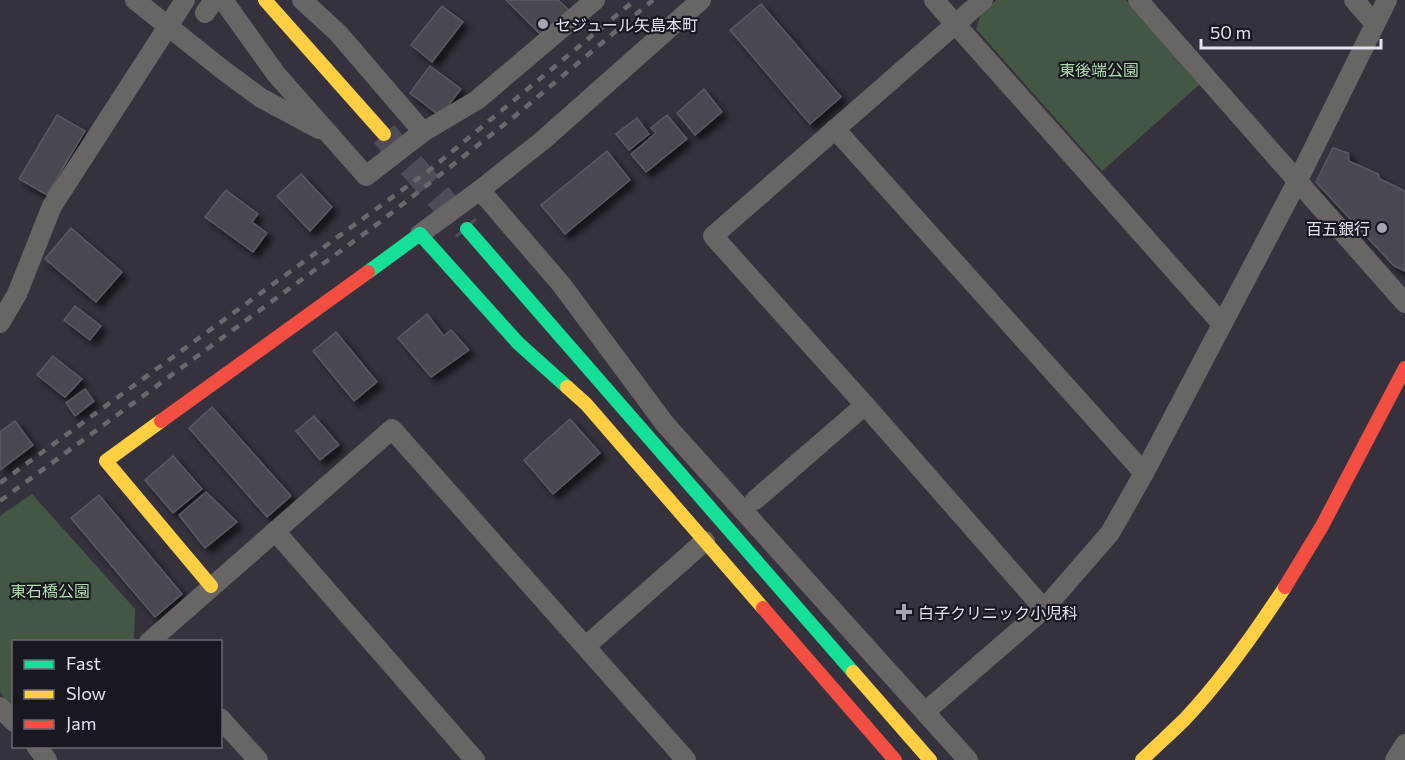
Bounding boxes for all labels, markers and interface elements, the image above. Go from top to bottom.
scale bar [1201,12,1381,50]
place label: セジュール矢島本町 [555,15,698,34]
marker: セジュール矢島本町 [536,17,550,31]
text: 50 m [1210,21,1251,43]
park label: 東後端公園 [1059,60,1139,79]
place label: 百五銀行 [1306,219,1370,238]
marker: 百五銀行 [1375,221,1389,235]
park label: 東石橋公園 [10,581,90,600]
marker: 白子クリニック小児科 [895,603,913,621]
place label: 白子クリニック小児科 [918,603,1078,622]
legend [12,640,222,748]
text: Fast [66,652,101,674]
text: Slow [66,682,106,704]
text: Jam [66,712,96,734]

